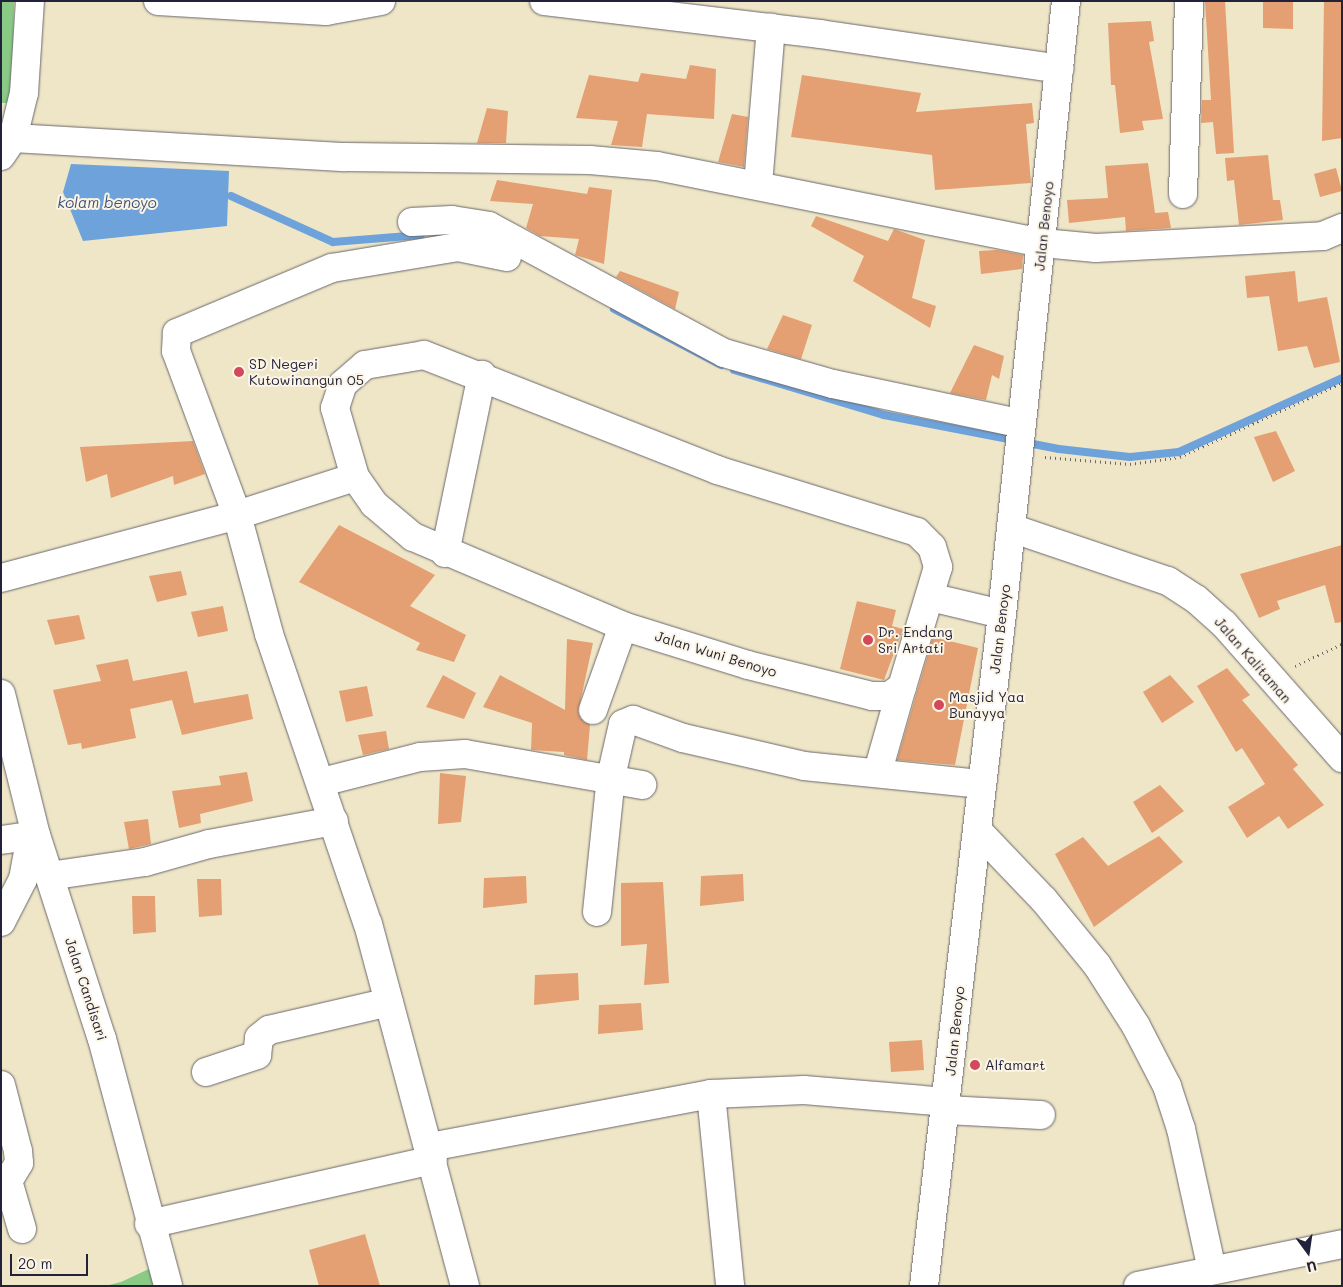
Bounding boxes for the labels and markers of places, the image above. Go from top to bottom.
place label: SD Negeri Kutowinangun 05 [249,356,364,388]
marker: SD Negeri Kutowinangun 05 [233,366,245,378]
place label: Dr. Endang Sri Artati [878,624,953,656]
marker: Dr. Endang Sri Artati [862,634,874,646]
place label: Masjid Yaa Bunayya [949,689,1025,722]
marker: Masjid Yaa Bunayya [933,699,945,711]
place label: Alfamart [985,1057,1045,1073]
marker: Alfamart [969,1059,981,1071]

